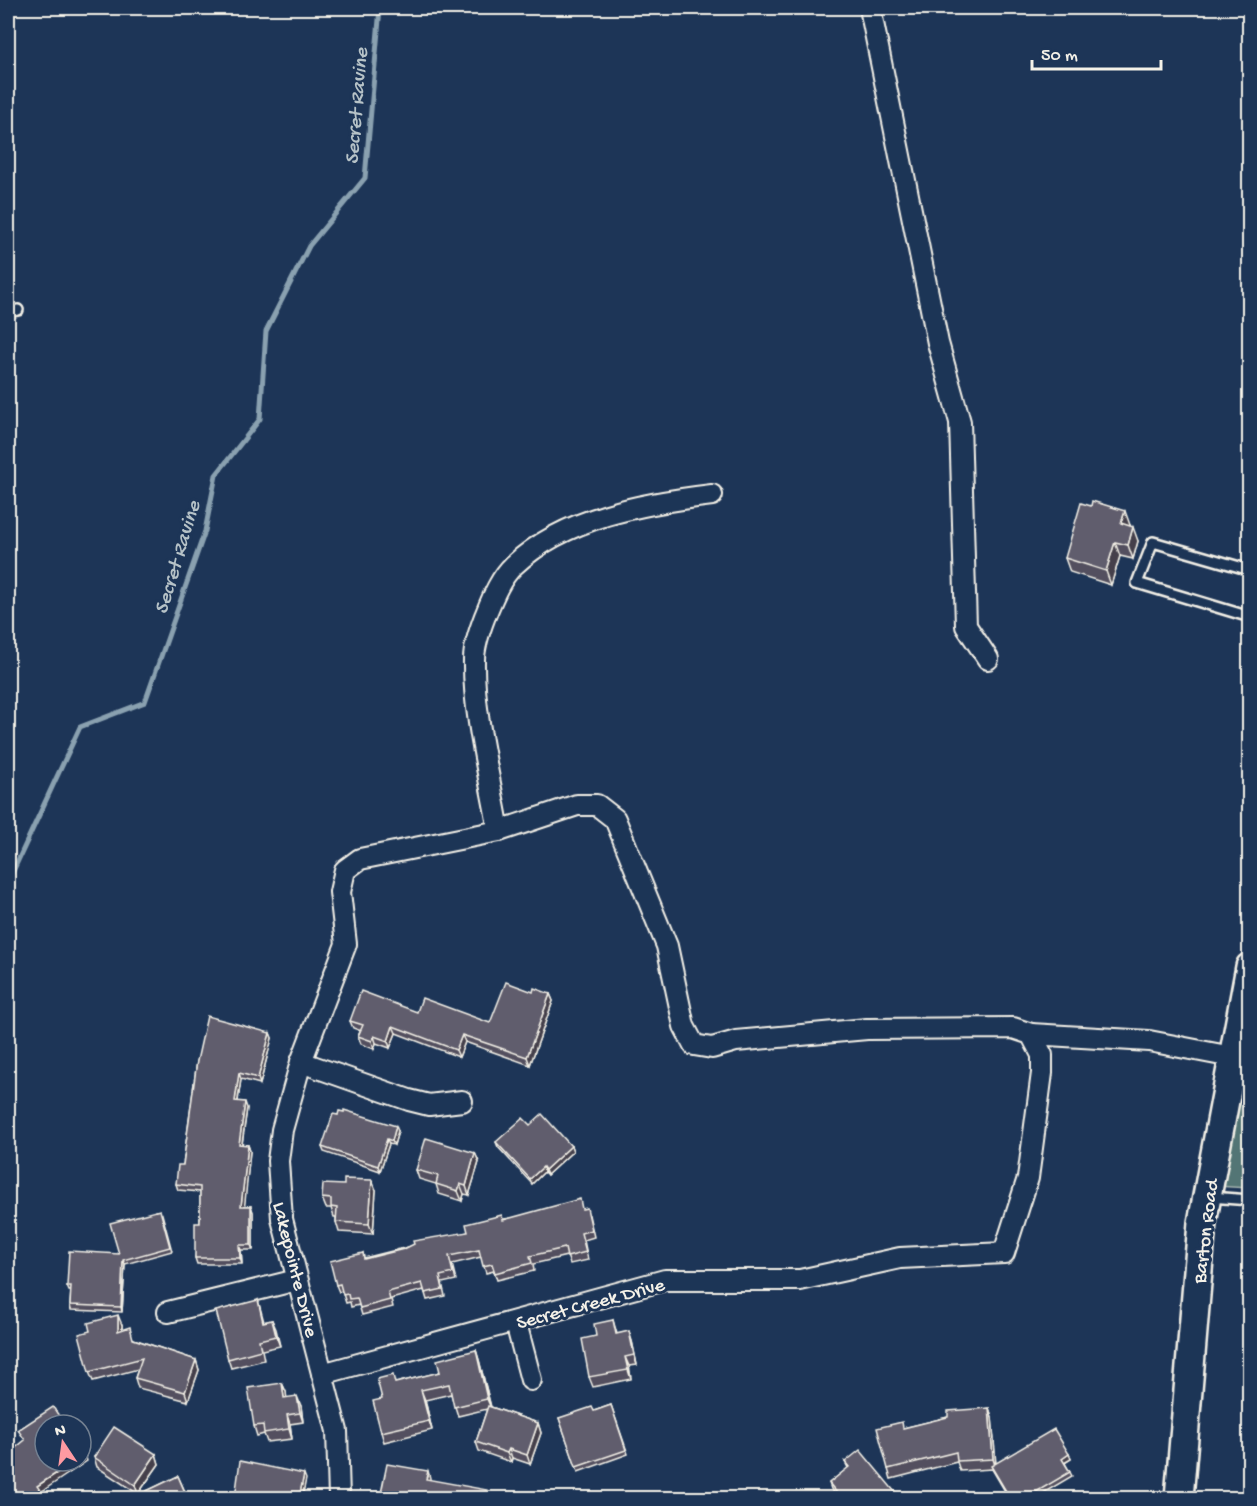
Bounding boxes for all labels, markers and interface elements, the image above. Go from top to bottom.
scale bar [1032,33,1161,71]
water label: Secret Ravine [341,46,376,166]
text: 50 m [1041,46,1078,67]
water label: Secret Ravine [150,497,209,618]
street label: Barton Road [1190,1176,1226,1286]
street label: Lakepointe Drive [266,1200,322,1341]
street label: Secret Creek Drive [514,1274,668,1336]
north arrow [33,1413,93,1473]
text: N [53,1421,68,1442]

